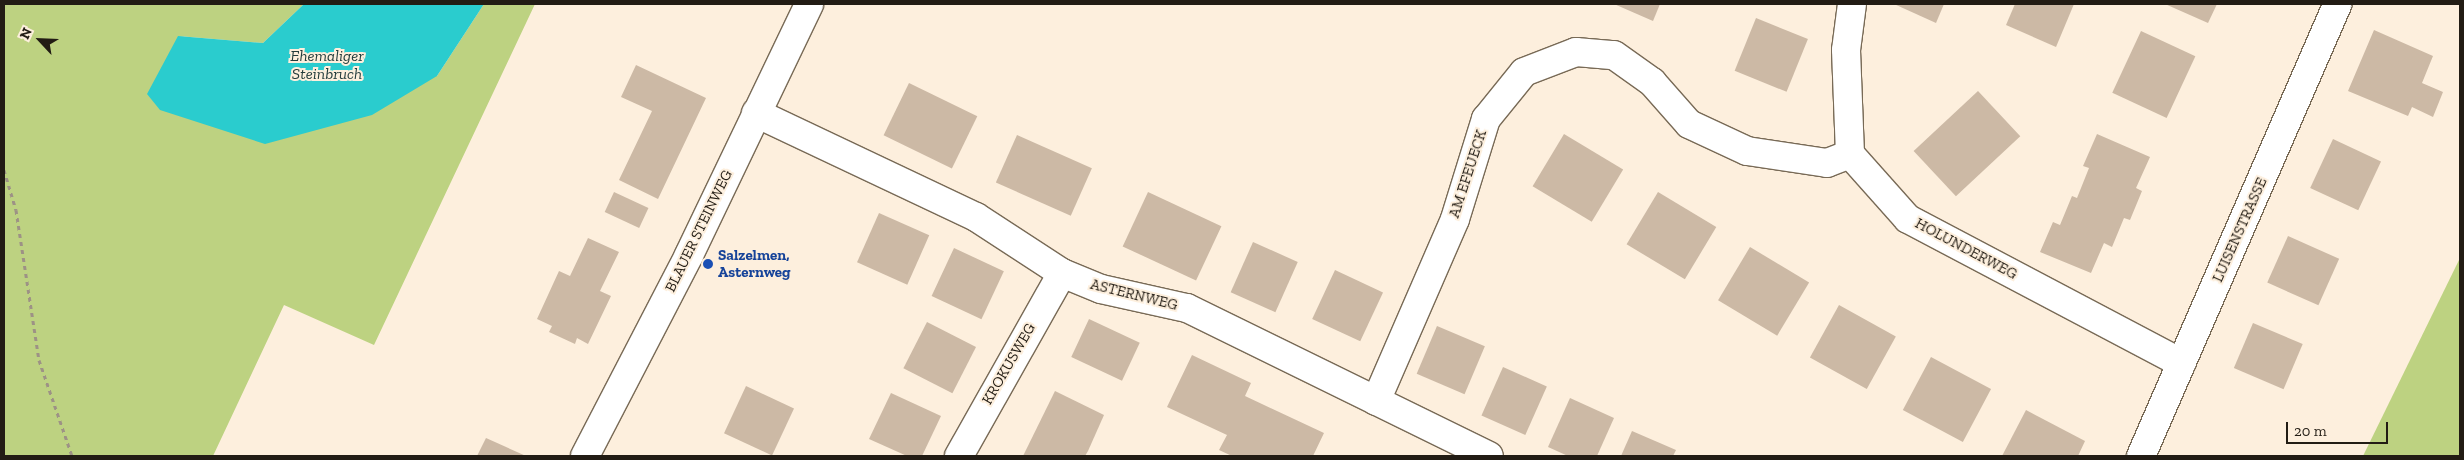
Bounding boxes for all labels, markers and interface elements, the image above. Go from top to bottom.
north arrow [15,15,65,65]
text: N [16,25,36,42]
water label: Ehemaliger Steinbruch [290,46,364,84]
street label: AM EFEUECK [1445,128,1491,220]
street label: BLAUER STEINWEG [662,167,736,295]
street label: LUISENSTRASSE [2209,175,2271,285]
street label: HOLUNDERWEG [1912,215,2020,283]
place label: Salzelmen, Asternweg [718,246,791,281]
marker: Salzelmen, Asternweg [702,258,714,270]
street label: ASTERNWEG [1088,275,1180,315]
street label: KROKUSWEG [978,320,1040,408]
scale bar [2289,412,2392,444]
text: 20 m [2294,422,2327,440]

